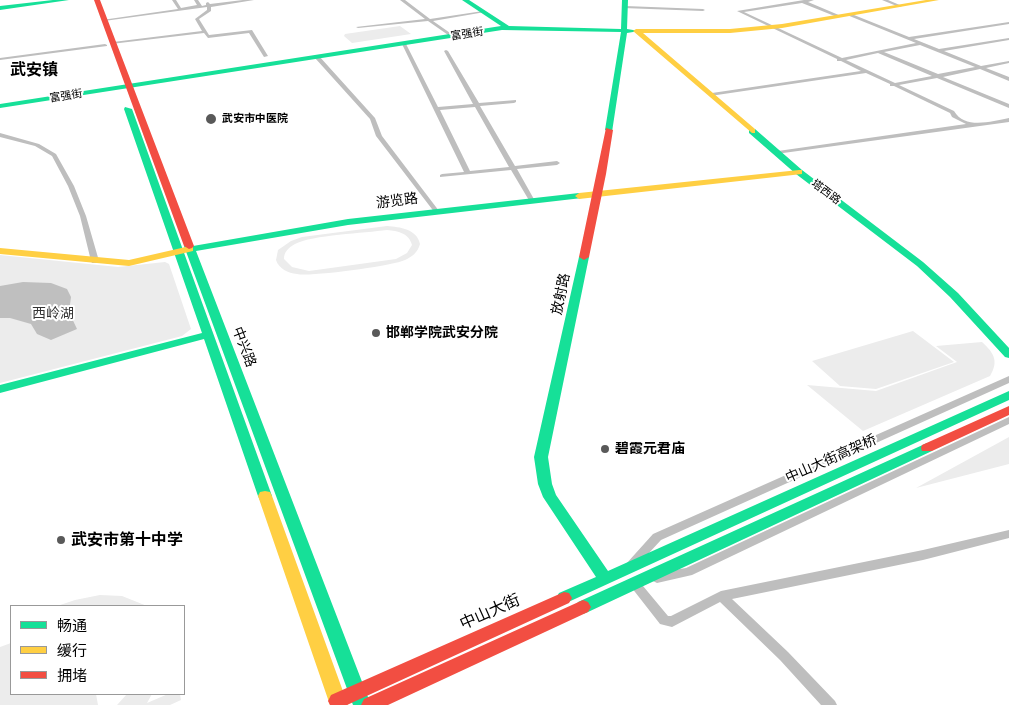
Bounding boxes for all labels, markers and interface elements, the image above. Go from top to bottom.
street label: 富强街 [450,25,484,43]
district label: 武安镇 [10,60,58,80]
street label: 富强街 [49,87,83,105]
marker: 武安市中医院 [204,112,218,126]
place label: 武安市中医院 [222,112,288,126]
street label: 塔西路 [809,177,843,207]
street label: 游览路 [375,190,419,212]
street label: 放射路 [548,272,574,316]
park label: 西岭湖 [32,306,74,322]
street label: 中兴路 [229,324,259,370]
place label: 邯郸学院武安分院 [386,325,498,341]
marker: 邯郸学院武安分院 [370,327,382,339]
street label: 中山大街高架桥 [783,431,879,487]
place label: 碧霞元君庙 [615,441,685,457]
marker: 碧霞元君庙 [599,443,611,455]
place label: 武安市第十中学 [71,530,183,550]
marker: 武安市第十中学 [55,534,67,546]
street label: 中山大街 [457,590,523,634]
legend [10,605,185,695]
text: 畅通 [57,616,87,635]
text: 缓行 [57,641,87,660]
text: 拥堵 [57,666,87,685]

